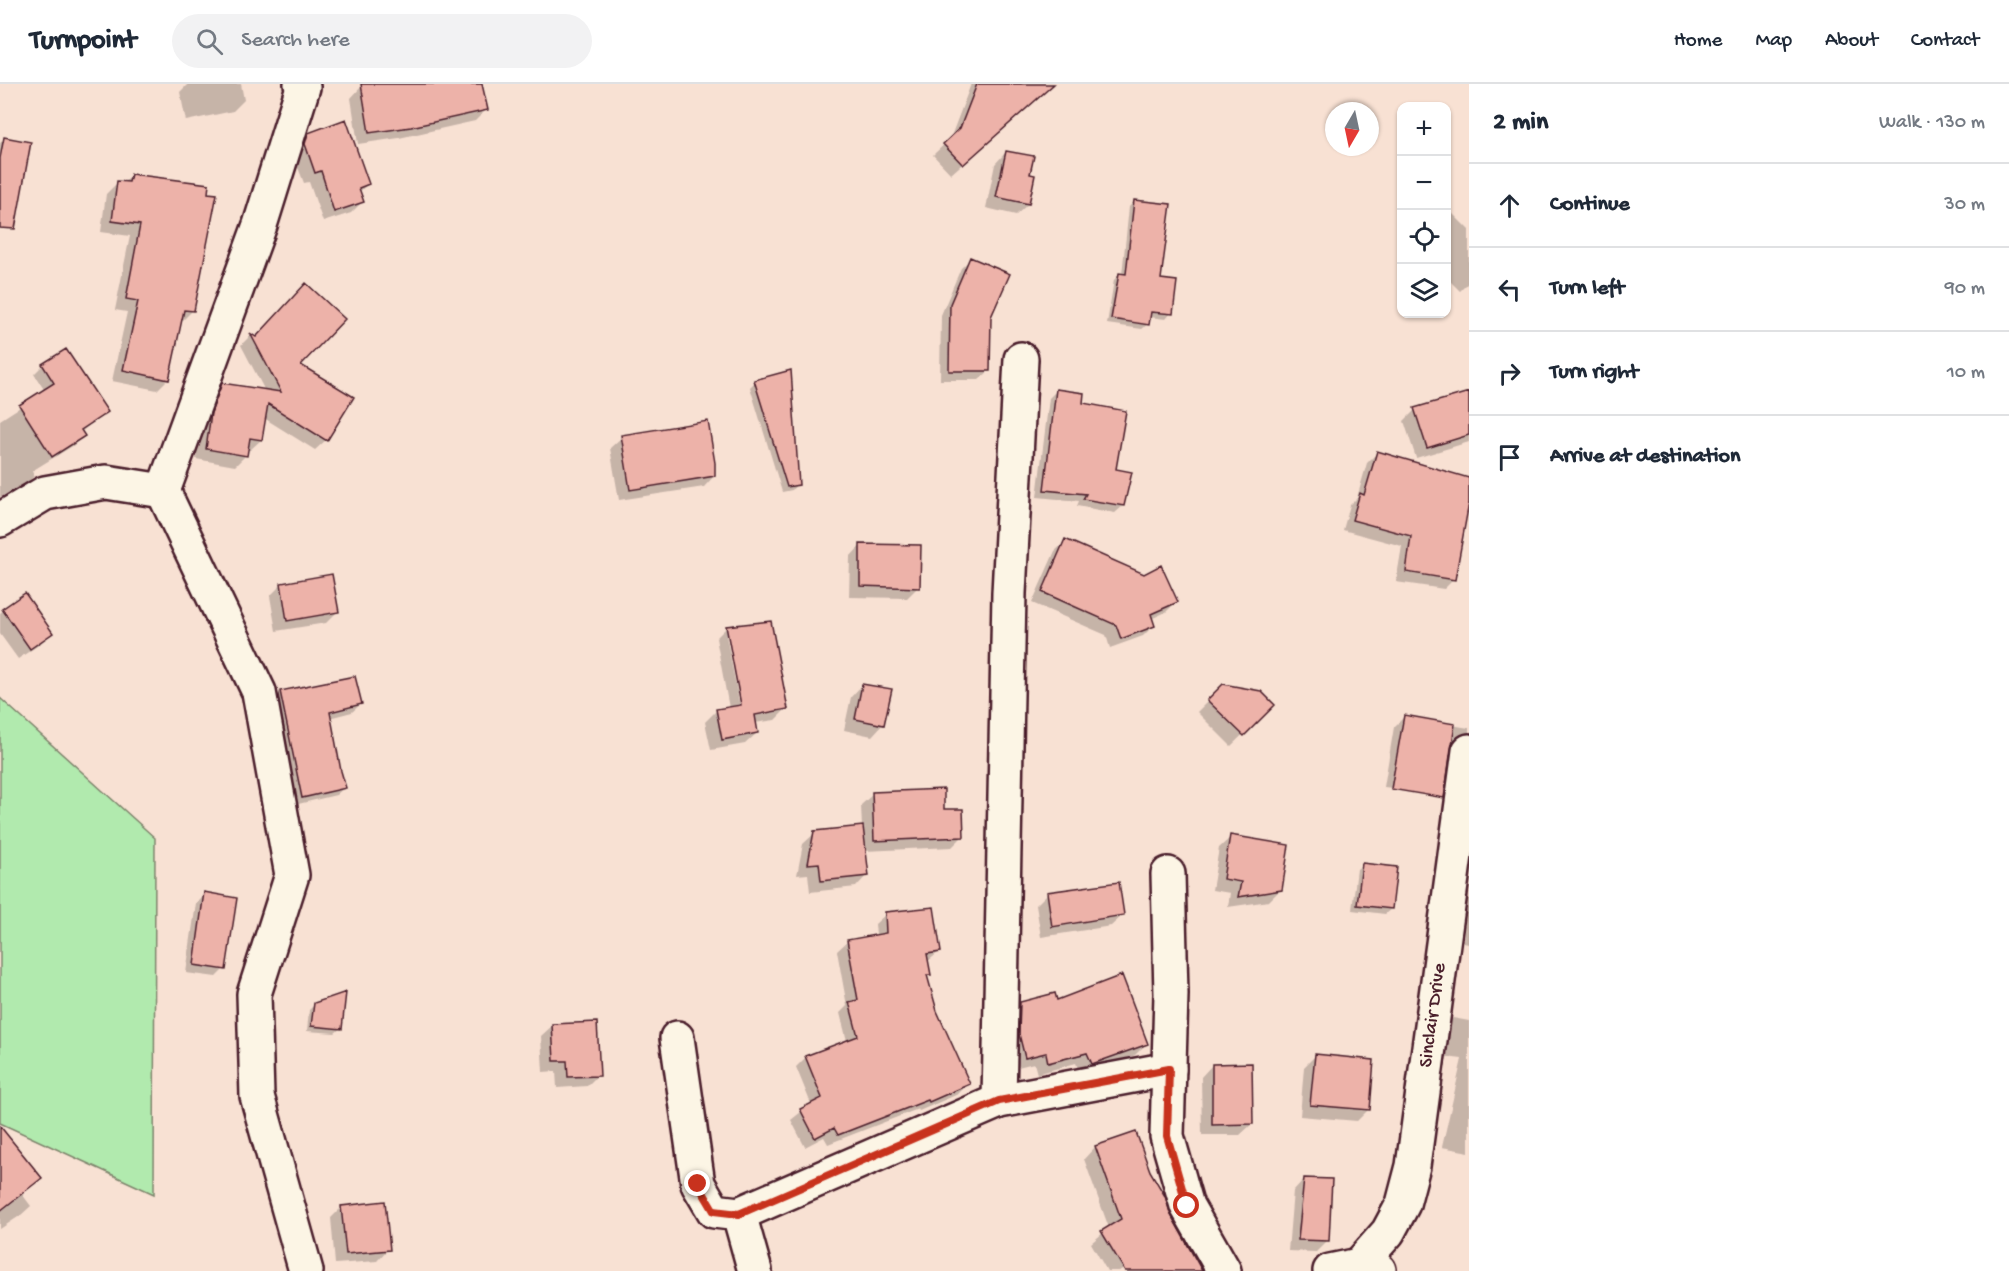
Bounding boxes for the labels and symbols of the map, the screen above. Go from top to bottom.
north arrow [1325,102,1379,156]
street label: Sinclair Drive [1415,961,1452,1069]
route end [684,1170,710,1196]
route start [1173,1192,1199,1218]

